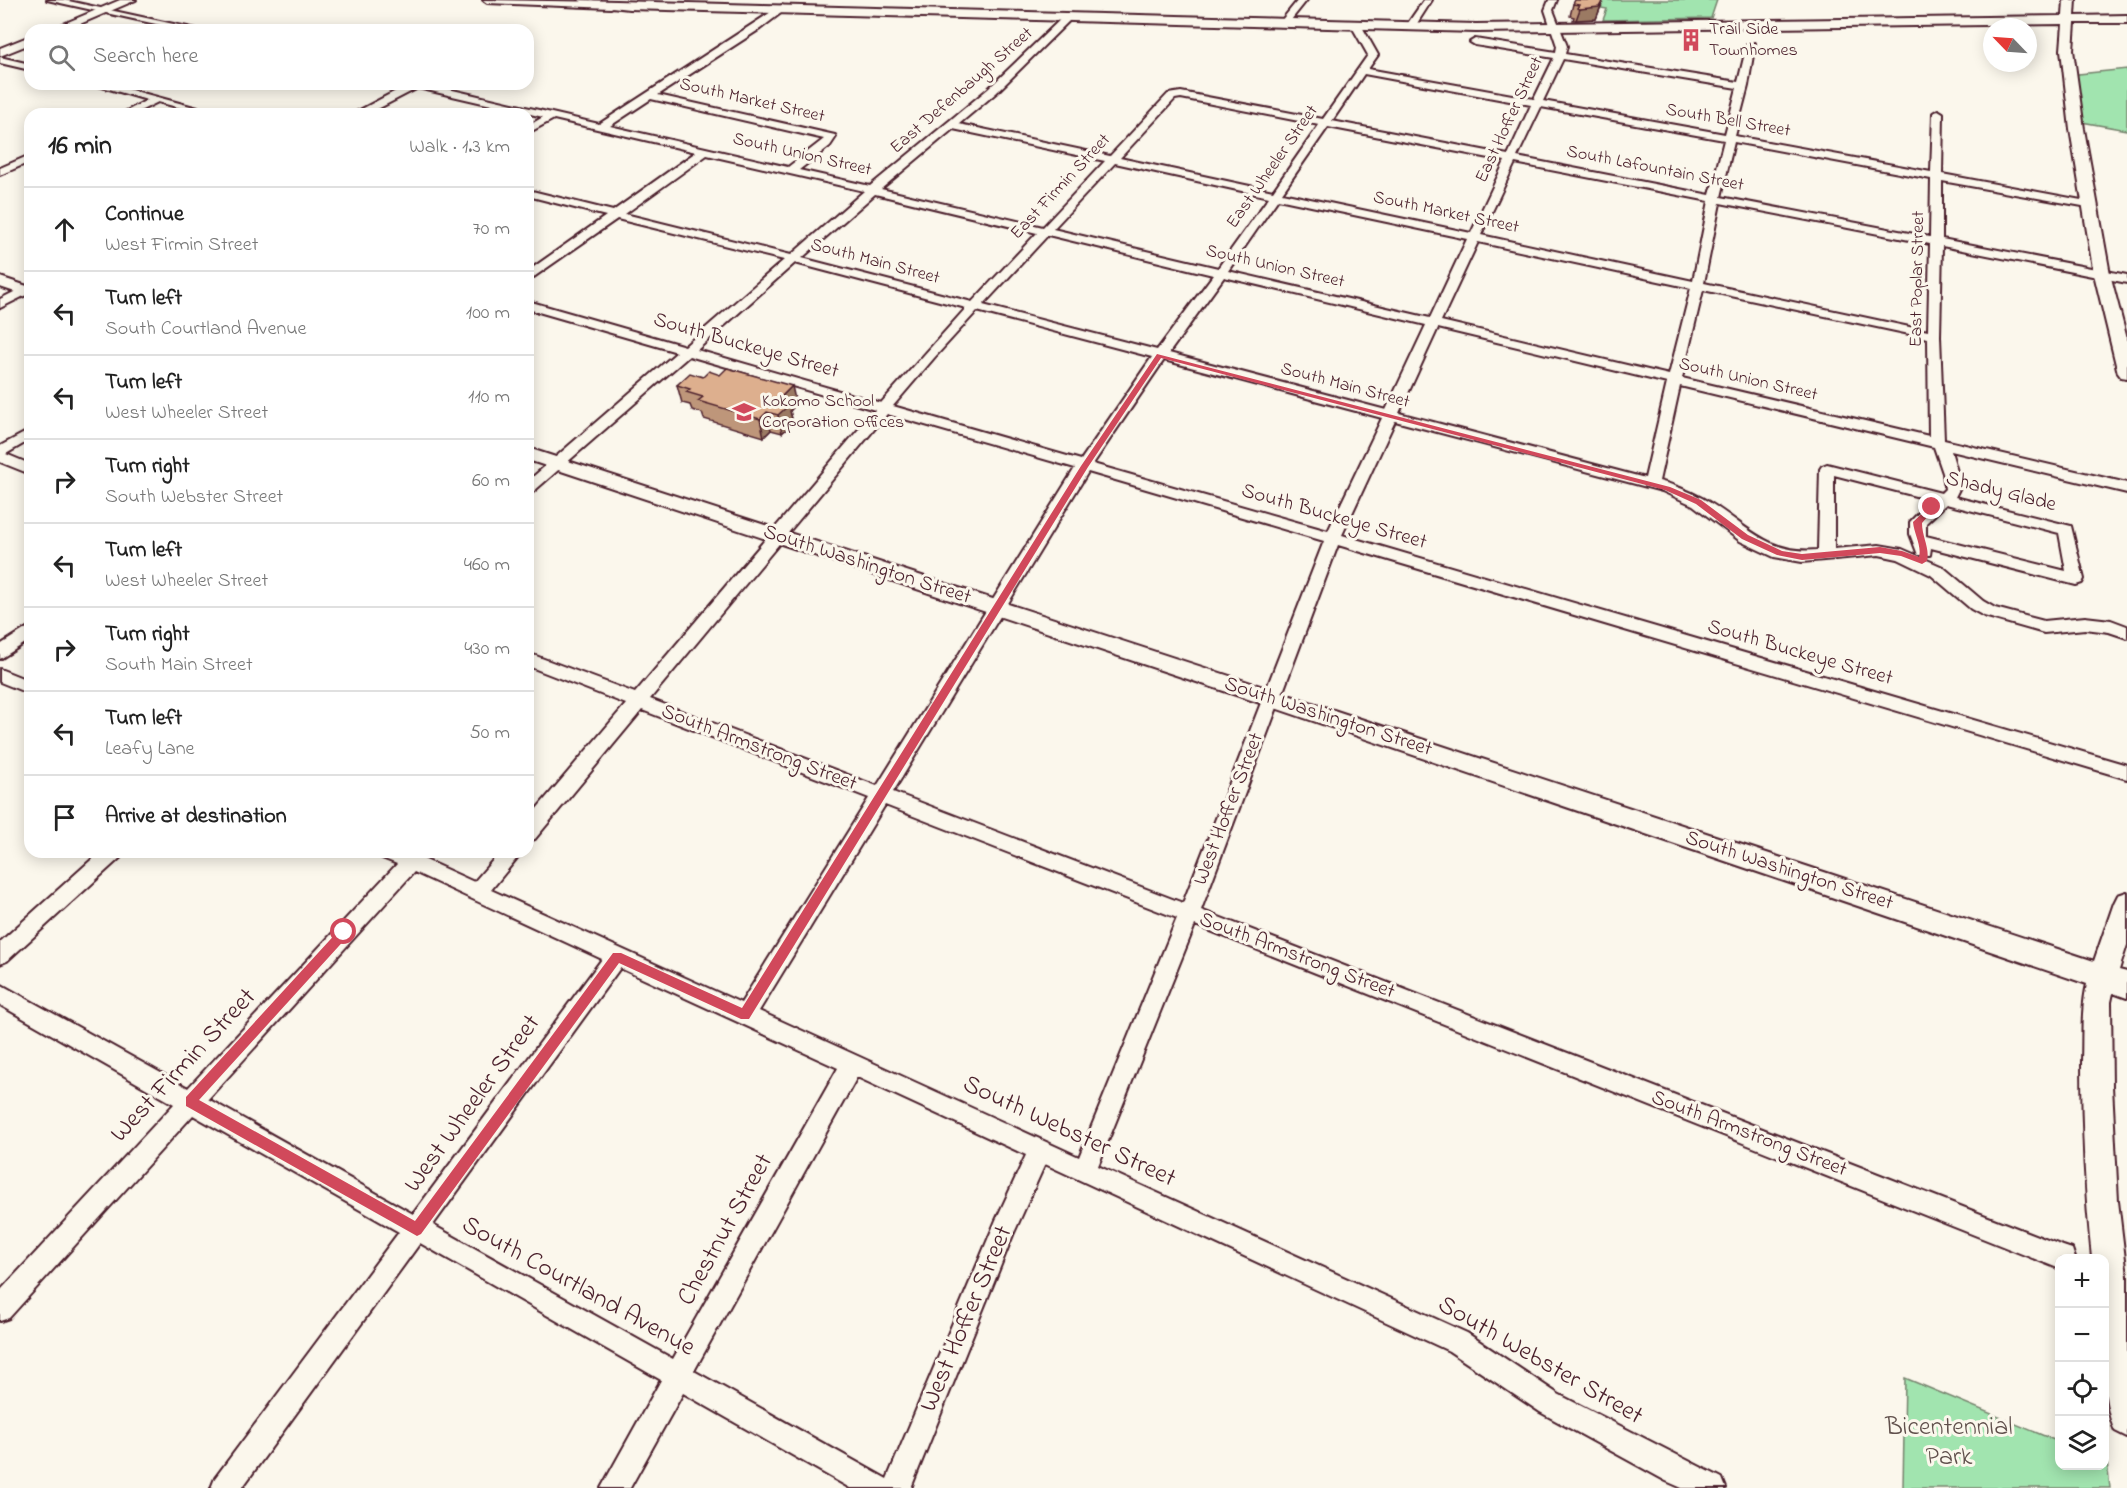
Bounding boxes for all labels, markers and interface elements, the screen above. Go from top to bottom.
place label: Trail Side Townhomes [1709,17,1798,64]
north arrow [1983,18,2037,72]
street label: East Defenbaugh Street [885,21,1040,161]
search box [24,24,534,90]
building icon: Trail Side Townhomes [1678,27,1704,53]
icon: search [45,41,78,74]
text: Search here [93,41,198,73]
street label: East Hoffer Street [1469,53,1551,187]
street label: South Market Street [677,72,827,130]
street label: South Bell Street [1664,97,1792,145]
street label: East Wheeler Street [1221,100,1325,234]
street label: South Union Street [730,126,874,184]
text: 16 min [48,128,112,166]
street label: East Firmin Street [1005,128,1117,246]
text: Walk · 1.3 km [409,133,510,162]
street label: South Lafountain Street [1564,139,1746,199]
street label: South Market Street [1371,185,1521,241]
text: Continue [105,199,184,231]
street label: East Poplar Street [1904,211,1932,347]
icon: ahead [48,213,81,246]
text: 70 m [473,215,510,244]
text: West Firmin Street [105,231,259,260]
street label: South Main Street [807,232,943,292]
street label: South Union Street [1203,238,1347,296]
text: Turn left [105,283,182,315]
icon: left [48,297,81,330]
text: 100 m [466,299,510,328]
street label: South Buckeye Street [649,305,842,389]
text: South Courtland Avenue [105,315,307,344]
street label: South Union Street [1676,351,1820,409]
street label: South Main Street [1277,356,1413,416]
text: Turn left [105,367,182,399]
icon: left [48,381,81,414]
text: 110 m [468,383,510,412]
place label: Kokomo School Corporation Offices [762,389,904,436]
text: West Wheeler Street [105,399,268,428]
school or university icon: Kokomo School Corporation Offices [731,399,757,425]
text: Turn right [105,451,190,483]
street label: Shady Glade [1942,464,2060,522]
icon: right [48,465,81,498]
text: 60 m [472,467,510,496]
street label: South Buckeye Street [1237,476,1430,560]
text: South Webster Street [105,483,283,512]
route end [1918,493,1944,519]
street label: South Washington Street [759,517,975,615]
text: Turn left [105,535,182,567]
icon: left [48,549,81,582]
text: 460 m [464,551,510,580]
text: West Wheeler Street [105,567,268,596]
street label: South Buckeye Street [1703,612,1896,696]
text: Turn right [105,619,190,651]
icon: right [48,633,81,666]
text: 430 m [464,635,510,664]
text: South Main Street [105,651,253,680]
street label: South Washington Street [1220,669,1436,767]
street label: South Armstrong Street [656,697,861,801]
text: Turn left [105,703,182,735]
icon: left [48,717,81,750]
text: 50 m [469,719,510,748]
street label: West Hoffer Street [1186,728,1272,890]
text: Leafy Lane [105,735,195,764]
icon: arrive [48,801,81,834]
text: Arrive at destination [105,801,287,833]
street label: South Washington Street [1681,823,1897,921]
street label: South Armstrong Street [1194,905,1399,1009]
route start [330,918,356,944]
street label: West Firmin Street [102,980,266,1152]
street label: West Wheeler Street [395,1007,551,1201]
street label: South Webster Street [956,1066,1182,1198]
street label: South Armstrong Street [1646,1083,1851,1187]
street label: Chestnut Street [669,1147,784,1313]
street label: South Courtland Avenue [454,1207,702,1367]
street label: West Hoffer Street [911,1220,1024,1418]
map controls [2055,1254,2109,1470]
button: + [2055,1254,2109,1308]
street label: South Webster Street [1430,1287,1650,1436]
button: − [2055,1308,2109,1362]
button: locate [2055,1362,2109,1416]
park label: Bicentennial Park [1884,1409,2013,1477]
button: layers [2055,1416,2109,1470]

